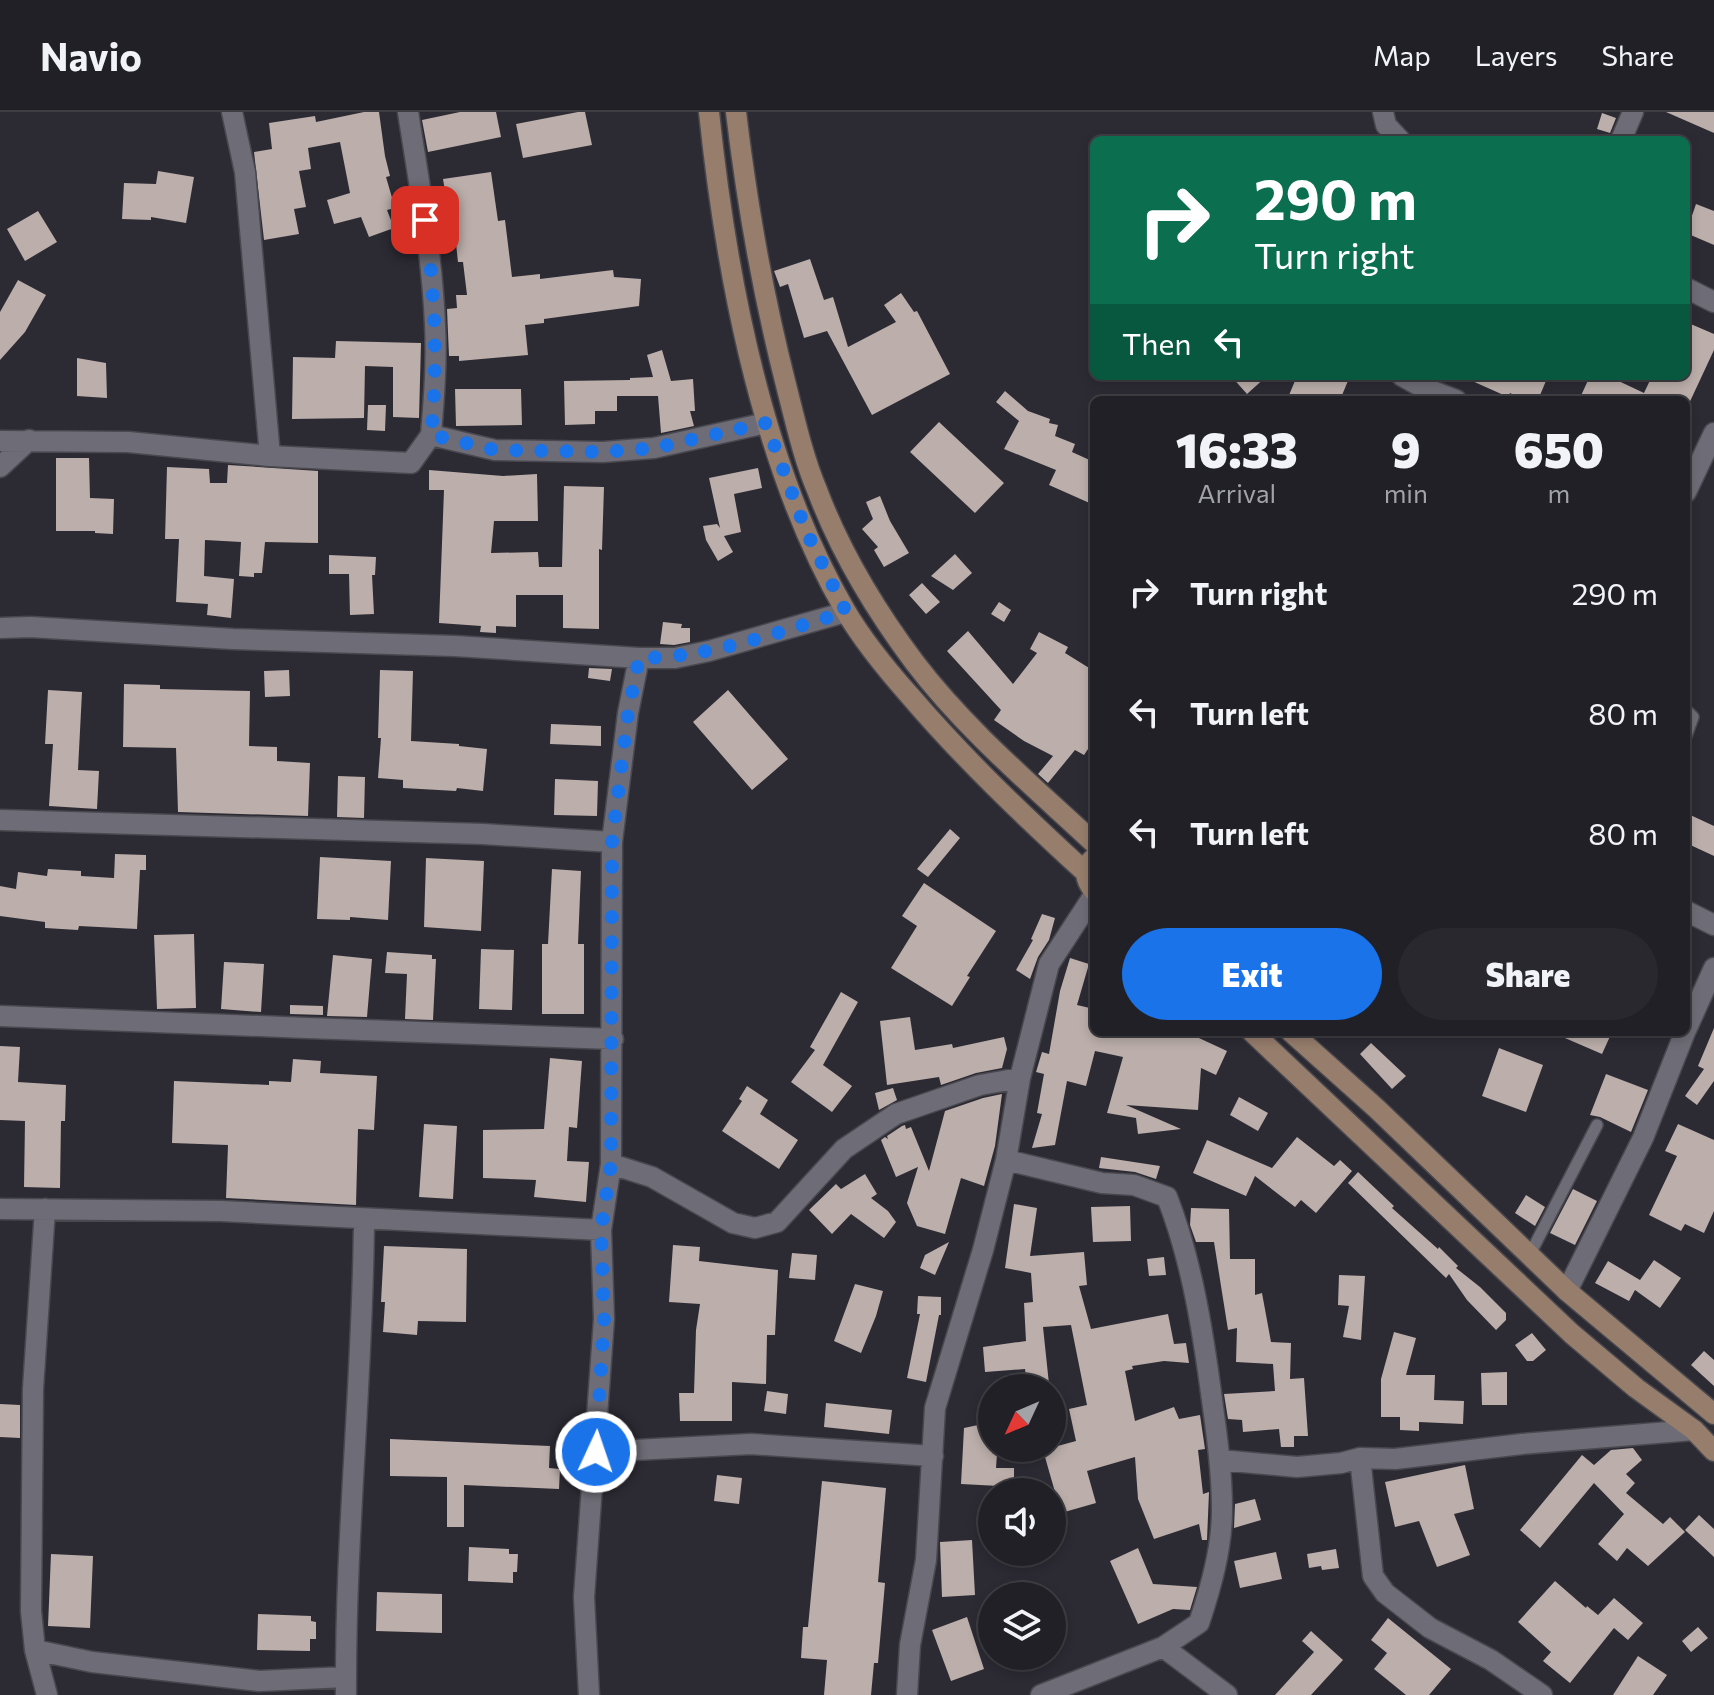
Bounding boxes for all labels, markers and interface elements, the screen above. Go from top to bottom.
text: Navio [40,32,142,79]
text: Map [1373,38,1431,72]
text: Layers [1475,38,1557,72]
text: Share [1601,38,1674,72]
text: 290 m [1254,163,1417,232]
icon: right [1122,168,1226,272]
pin [391,186,459,254]
icon: arrive [403,198,447,242]
text: Turn right [1254,232,1415,276]
icon: left [1207,320,1251,364]
text: Then [1122,324,1191,361]
text: 16:33 [1176,419,1298,478]
text: 9 [1391,419,1421,478]
text: 650 [1514,419,1604,478]
text: Arrival [1197,477,1276,508]
text: min [1384,477,1428,508]
text: m [1548,477,1570,508]
icon: right [1122,570,1166,614]
text: Turn right [1190,574,1327,611]
text: 290 m [1572,574,1658,611]
icon: left [1122,690,1166,734]
text: Turn left [1190,694,1309,731]
text: 80 m [1588,694,1658,731]
icon: left [1122,810,1166,854]
text: Turn left [1190,814,1309,851]
text: 80 m [1588,814,1658,851]
button: Exit [1122,928,1382,1020]
button: Share [1398,928,1658,1020]
north arrow [978,1374,1066,1462]
map controls [978,1374,1066,1670]
position arrow [554,1410,638,1494]
button: sound [978,1478,1066,1566]
button: layers [978,1582,1066,1670]

